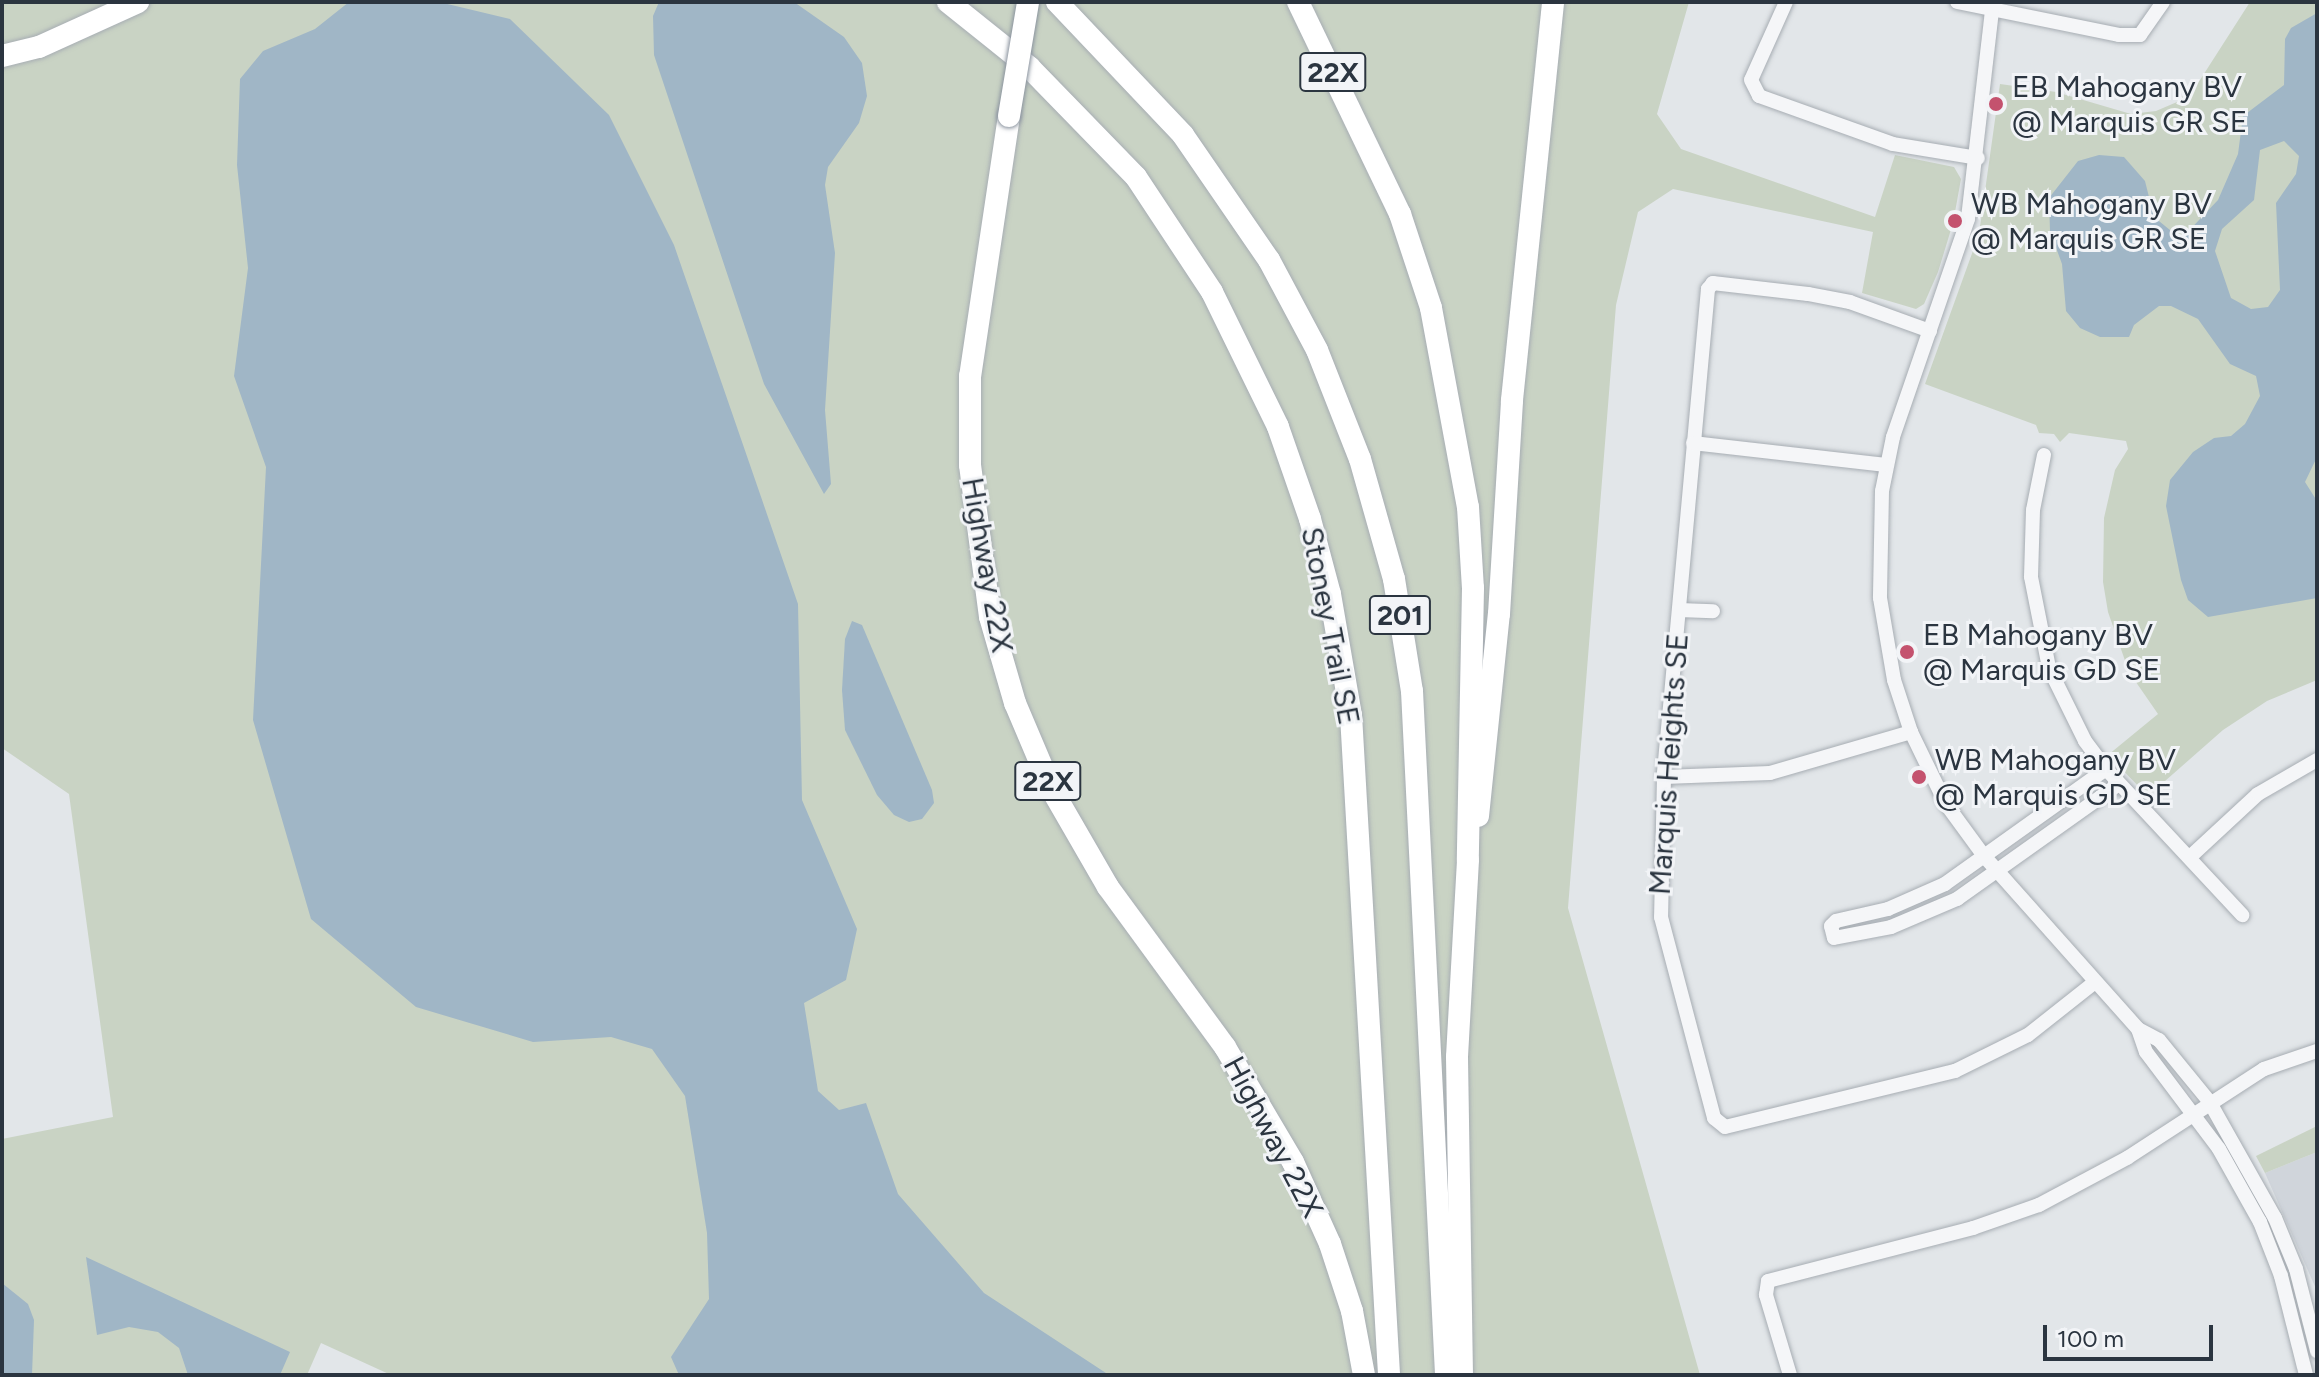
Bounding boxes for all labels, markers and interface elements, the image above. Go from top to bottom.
road number: 22X [1299,48,1367,96]
place label: EB Mahogany BV @ Marquis GR SE [2012,69,2247,140]
marker: EB Mahogany BV @ Marquis GR SE [1987,95,2005,113]
place label: WB Mahogany BV @ Marquis GR SE [1971,186,2212,256]
marker: WB Mahogany BV @ Marquis GR SE [1946,212,1964,230]
street label: Highway 22X [954,475,1020,655]
street label: Stoney Trail SE [1293,524,1367,728]
road number: 201 [1368,591,1432,639]
place label: EB Mahogany BV @ Marquis GD SE [1923,617,2160,688]
street label: Marquis Heights SE [1642,632,1696,896]
marker: EB Mahogany BV @ Marquis GD SE [1898,643,1916,661]
place label: WB Mahogany BV @ Marquis GD SE [1935,742,2176,812]
road number: 22X [1014,757,1082,805]
marker: WB Mahogany BV @ Marquis GD SE [1910,768,1928,786]
street label: Highway 22X [1216,1050,1330,1224]
scale bar [2047,1309,2217,1359]
text: 100 m [2057,1324,2124,1353]

